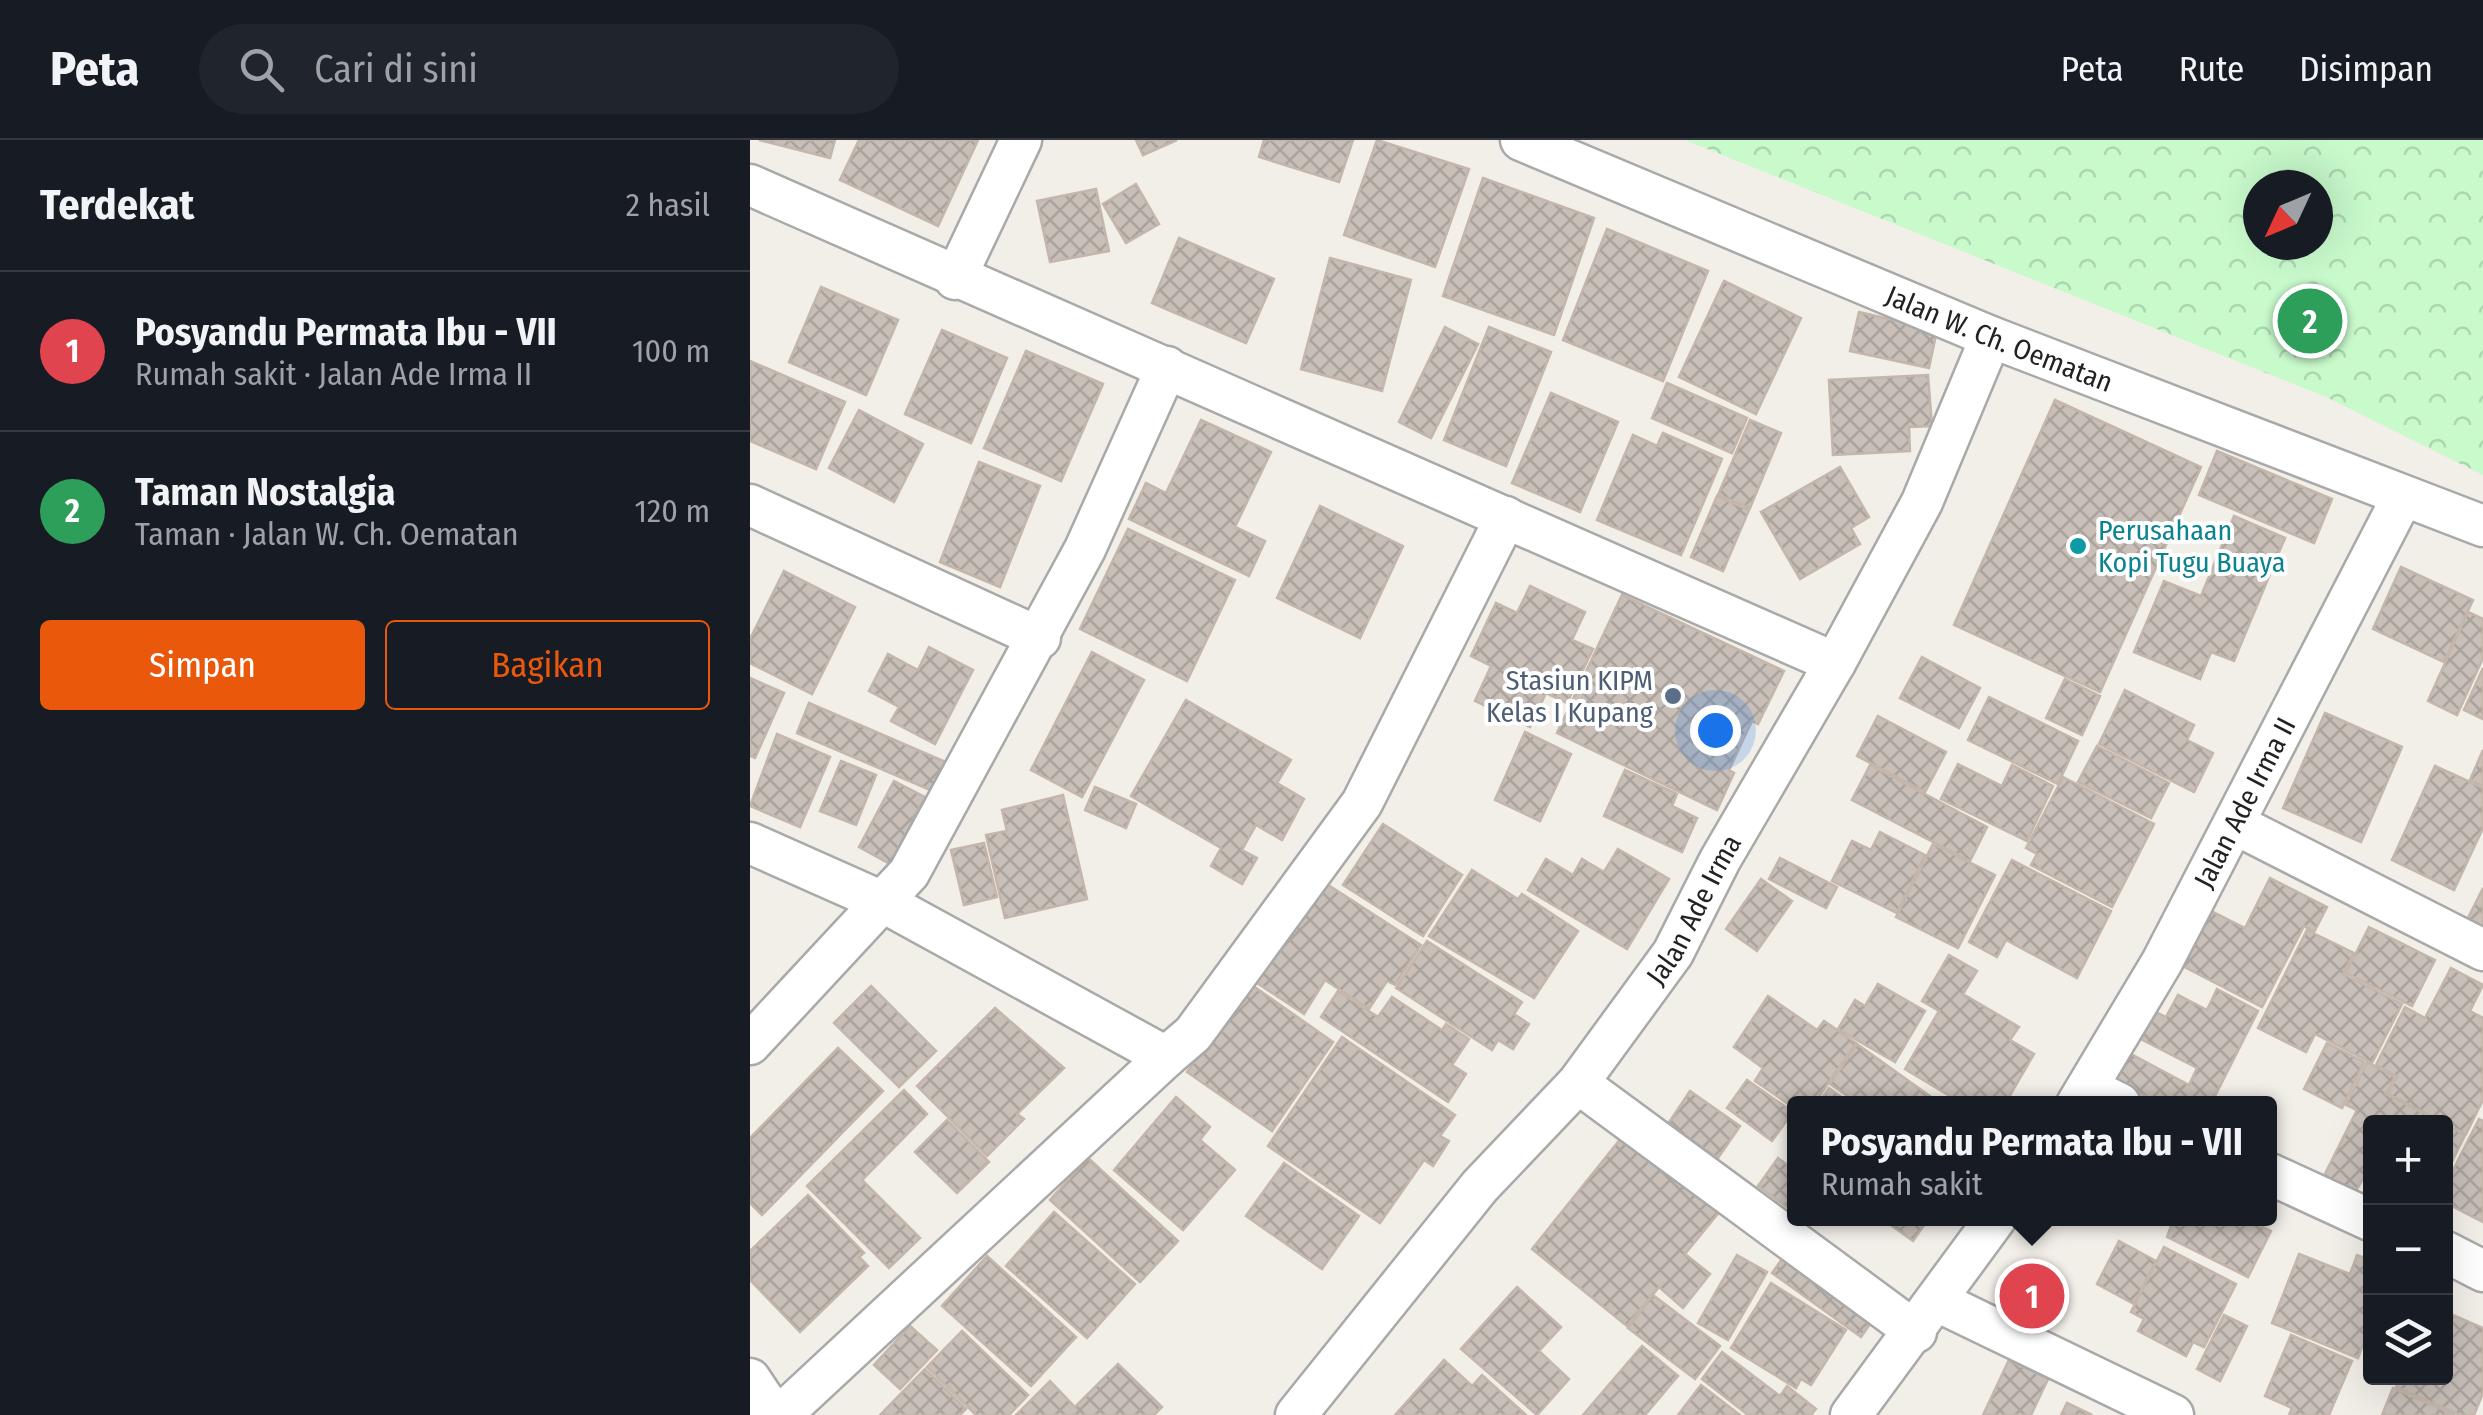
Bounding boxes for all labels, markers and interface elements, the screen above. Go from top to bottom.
search box [199,24,899,114]
text: Peta [50,40,139,98]
icon: search [234,42,289,97]
text: Cari di sini [314,46,478,92]
text: Peta [2061,48,2124,90]
text: Rute [2179,48,2244,90]
text: Disimpan [2299,48,2433,90]
north arrow [2243,170,2333,260]
text: Terdekat [40,180,194,230]
text: 2 hasil [626,186,710,224]
street label: Jalan W. Ch. Oematan [1881,278,2117,399]
pin: 2 [2278,284,2342,358]
text: Posyandu Permata Ibu - VII [135,309,557,355]
text: 1 [66,332,79,370]
text: 100 m [632,332,710,370]
text: Rumah sakit · Jalan Ade Irma II [135,355,532,393]
text: Taman Nostalgia [135,469,396,515]
text: 2 [65,492,80,530]
text: 120 m [635,492,710,530]
place label: Perusahaan Kopi Tugu Buaya [2098,514,2285,579]
text: Taman · Jalan W. Ch. Oematan [135,515,519,553]
marker: Perusahaan Kopi Tugu Buaya [2067,535,2089,557]
button: Simpan [40,620,365,710]
button: Bagikan [385,620,710,710]
place label: Stasiun KIPM Kelas I Kupang [1486,664,1654,729]
marker: Stasiun KIPM Kelas I Kupang [1662,685,1684,707]
your location [1690,705,1741,756]
street label: Jalan Ade Irma II [2187,712,2302,893]
street label: Jalan Ade Irma [1639,828,1748,991]
popup [1787,1096,2277,1226]
map controls [2363,1115,2453,1385]
button: + [2363,1115,2453,1205]
text: Posyandu Permata Ibu - VII [1821,1119,2243,1165]
text: Rumah sakit [1821,1165,1983,1203]
button: − [2363,1205,2453,1295]
pin: 1 [2000,1258,2064,1334]
button: layers [2363,1295,2453,1385]

